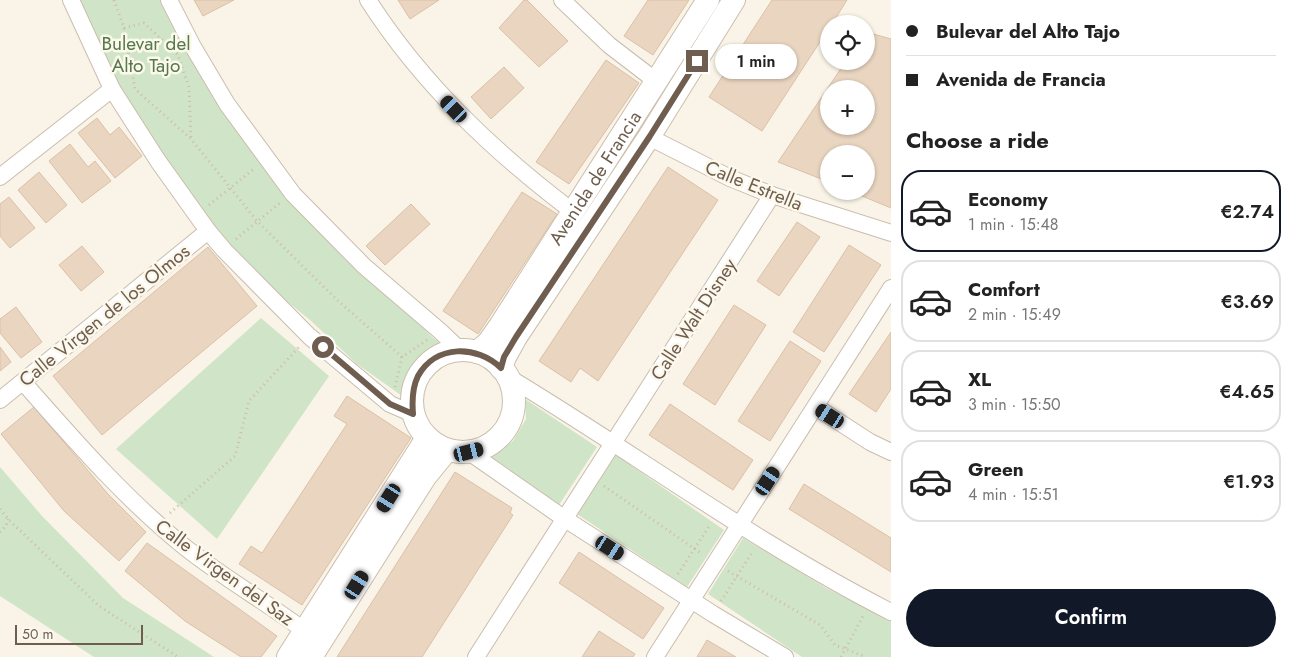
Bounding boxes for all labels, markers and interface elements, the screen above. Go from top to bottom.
map controls [820,15,875,200]
button: locate [820,15,875,70]
text: Bulevar del Alto Tajo [936,18,1120,45]
park label: Bulevar del Alto Tajo [101,30,191,79]
callout: 1 min [714,44,797,78]
route end [686,50,708,72]
text: 1 min [737,50,775,73]
text: Avenida de Francia [936,66,1106,93]
button: + [820,80,875,135]
car [438,93,469,125]
street label: Avenida de Francia [542,106,648,250]
text: Choose a ride [906,124,1049,156]
button: − [820,145,875,200]
street label: Calle Estrella [701,154,807,217]
text: Economy [968,186,1048,213]
icon: car [908,189,953,234]
text: €2.74 [1220,198,1274,225]
text: 1 min · 15:48 [968,213,1059,236]
street label: Calle Virgen de los Olmos [13,238,196,393]
street label: Calle Walt Disney [644,253,743,386]
text: Comfort [968,276,1040,303]
icon: car [908,279,953,324]
text: €3.69 [1221,288,1274,315]
text: 2 min · 15:49 [968,303,1061,326]
route start [312,336,334,358]
text: XL [968,366,991,393]
icon: car [908,369,953,414]
text: €4.65 [1220,378,1274,405]
text: 3 min · 15:50 [968,393,1061,416]
car [813,402,846,430]
car [452,441,485,463]
text: Green [968,456,1024,483]
icon: car [908,459,953,504]
car [753,464,782,498]
text: €1.93 [1223,468,1274,495]
car [374,481,403,515]
text: 4 min · 15:51 [968,483,1059,506]
street label: Calle Virgen del Saz [150,513,300,632]
car [593,534,626,562]
car [342,568,371,602]
button: Confirm [906,589,1276,647]
scale bar [15,622,142,645]
text: 50 m [22,624,53,644]

